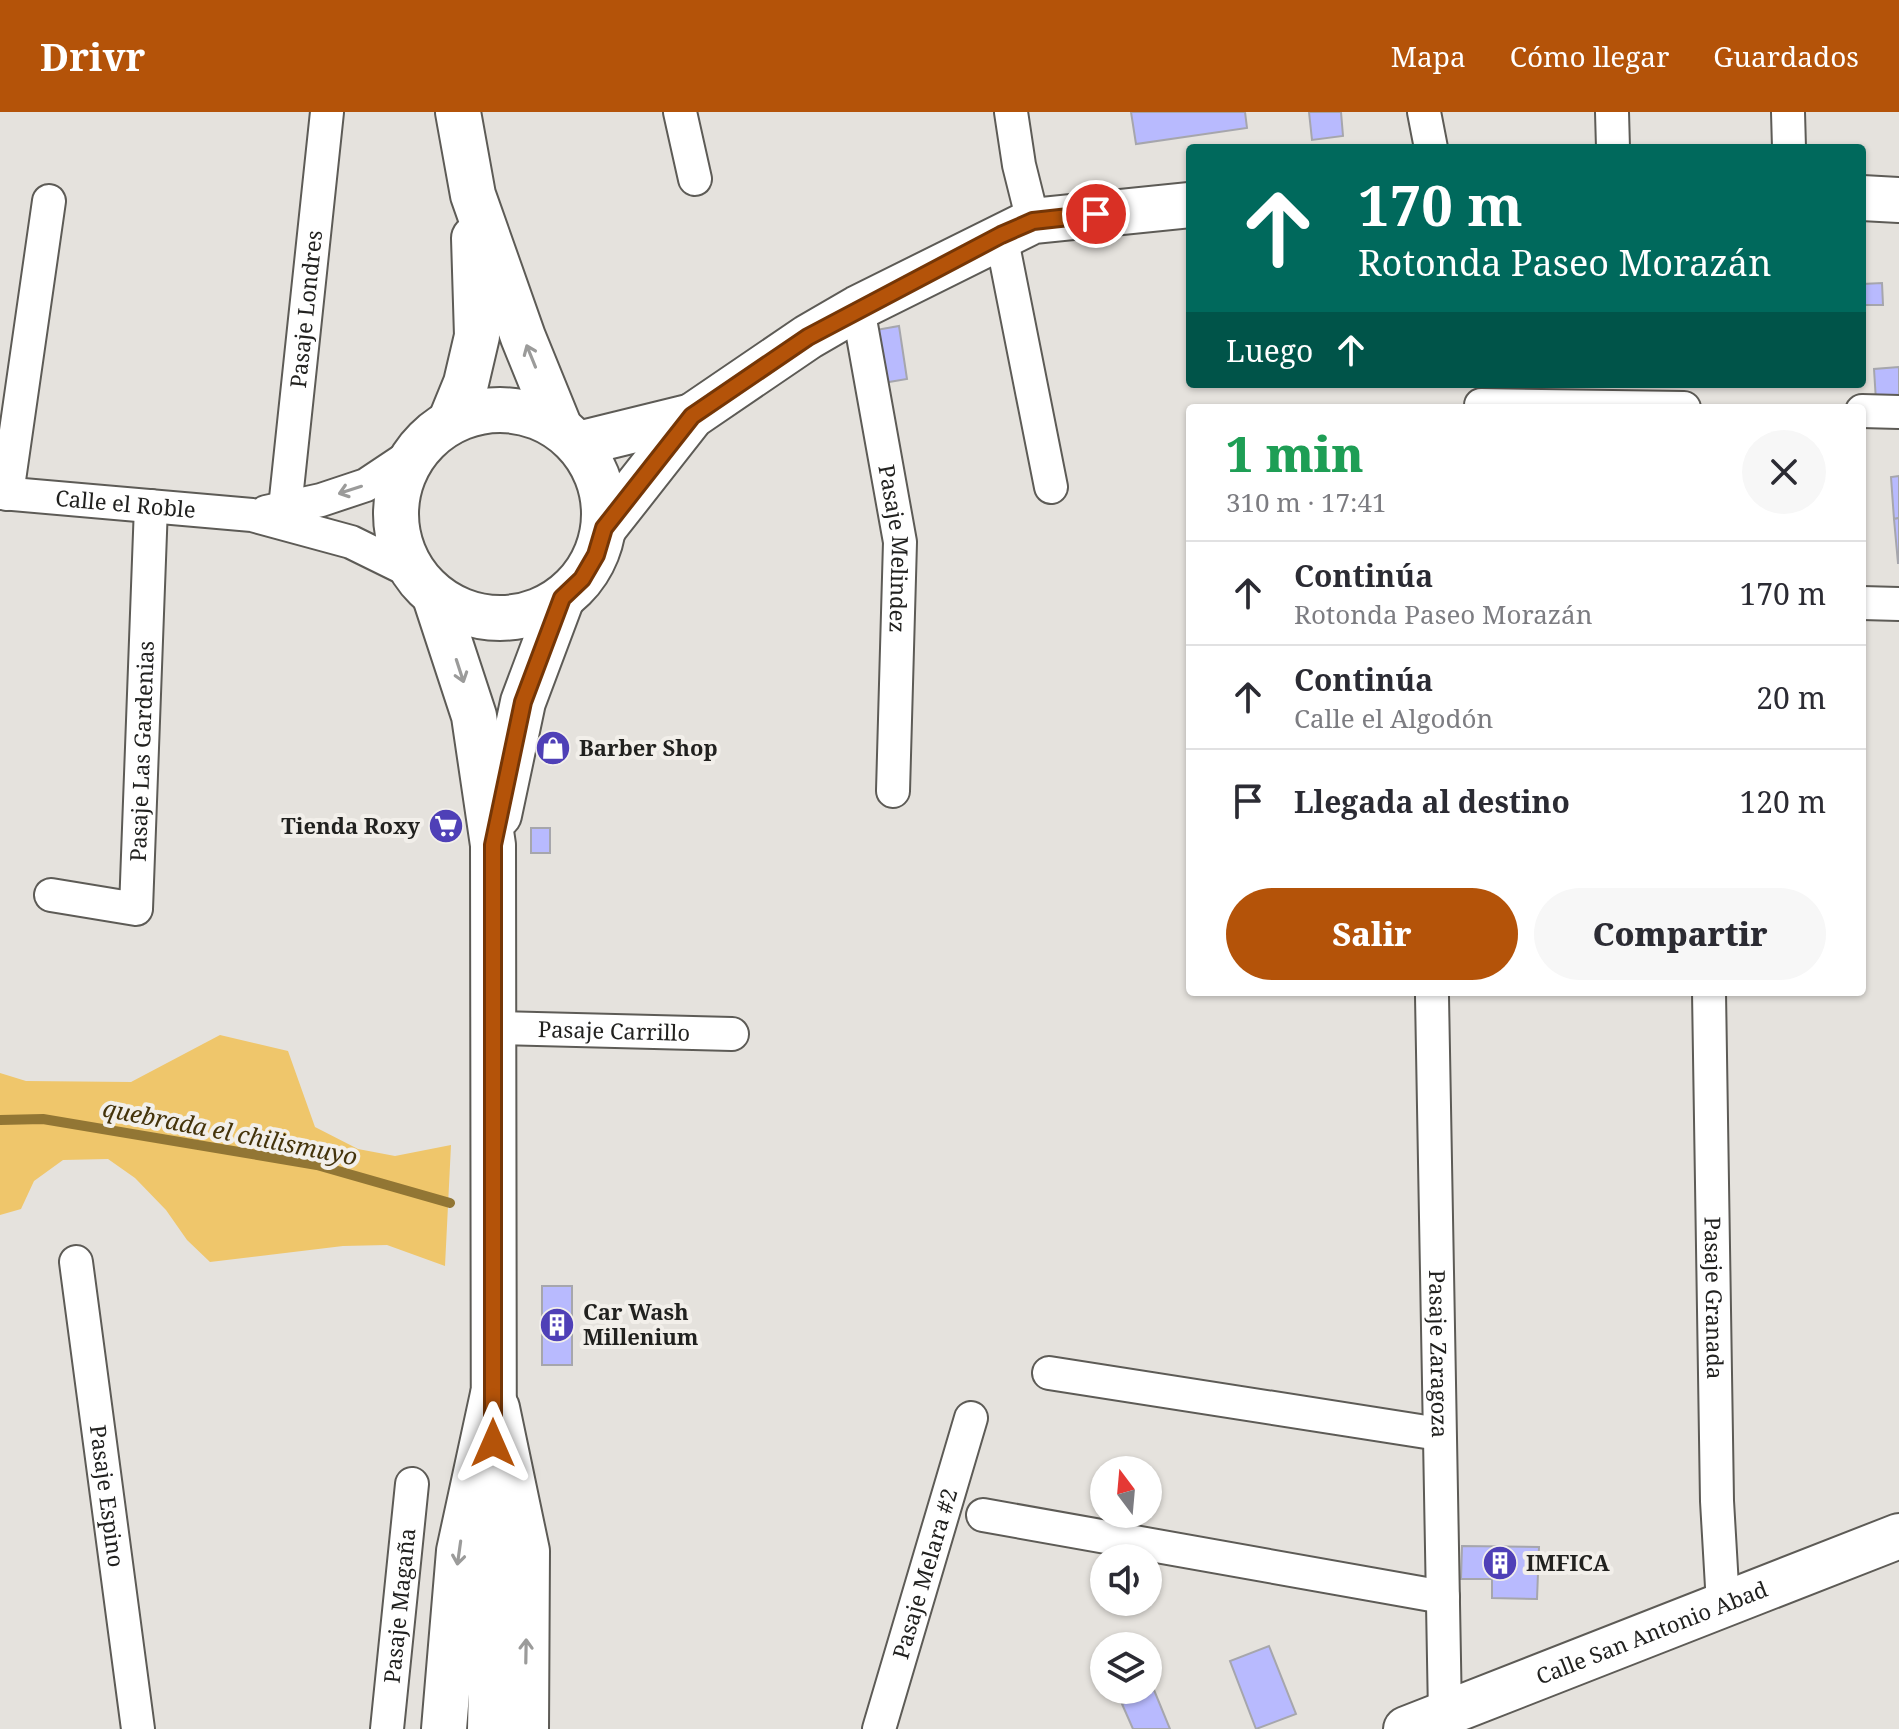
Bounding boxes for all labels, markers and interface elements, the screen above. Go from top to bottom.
text: Drivr [40,30,145,82]
text: Mapa [1391,37,1466,75]
text: Cómo llegar [1510,37,1669,75]
text: Guardados [1713,37,1859,75]
text: 170 m [1358,166,1523,242]
icon: ahead [1226,176,1330,280]
pin [1062,180,1130,248]
icon: arrive [1074,192,1118,236]
street label: Pasaje Londres [282,229,328,389]
text: Rotonda Paseo Morazán [1358,238,1771,287]
icon: ahead [1329,328,1373,372]
text: Luego [1226,330,1313,371]
one-way arrow [522,344,537,369]
text: 1 min [1226,421,1364,486]
button: close [1742,430,1826,514]
street label: Pasaje Melindez [872,462,916,633]
street label: Calle el Roble [54,482,197,524]
one-way arrow [338,484,363,499]
text: 310 m · 17:41 [1226,484,1387,520]
text: Continúa [1294,555,1433,596]
icon: ahead [1226,571,1270,615]
text: 170 m [1740,573,1826,614]
text: Rotonda Paseo Morazán [1294,596,1593,632]
street label: Pasaje Las Gardenias [122,640,160,862]
one-way arrow [453,658,468,683]
text: Continúa [1294,659,1433,700]
icon: ahead [1226,675,1270,719]
text: 20 m [1756,677,1826,718]
text: Calle el Algodón [1294,700,1493,736]
shop icon: Barber Shop [534,729,572,767]
place label: Barber Shop [579,732,718,762]
icon: arrive [1226,779,1270,823]
text: Llegada al destino [1294,781,1570,822]
text: 120 m [1740,781,1826,822]
supermarket icon: Tienda Roxy [427,807,465,845]
place label: Tienda Roxy [281,810,420,840]
button: Salir [1226,888,1518,980]
button: Compartir [1534,888,1826,980]
street label: Pasaje Carrillo [538,1013,690,1047]
water label: quebrada el chilismuyo [100,1091,360,1172]
street label: Pasaje Granada [1699,1216,1731,1380]
street label: Pasaje Zaragoza [1423,1270,1456,1438]
place label: Car Wash Millenium [583,1296,699,1351]
building icon: Car Wash Millenium [538,1306,576,1344]
position arrow [451,1401,535,1485]
street label: Pasaje Espino [84,1423,132,1569]
north arrow [1090,1456,1162,1528]
map controls [1090,1456,1162,1704]
street label: Pasaje Melara #2 [885,1485,963,1662]
street label: Pasaje Magaña [376,1526,421,1685]
one-way arrow [451,1539,466,1565]
button: sound [1090,1544,1162,1616]
building icon: IMFICA [1481,1544,1519,1582]
place label: IMFICA [1526,1547,1610,1577]
street label: Calle San Antonio Abad [1531,1573,1772,1691]
button: layers [1090,1632,1162,1704]
one-way arrow [519,1638,534,1665]

